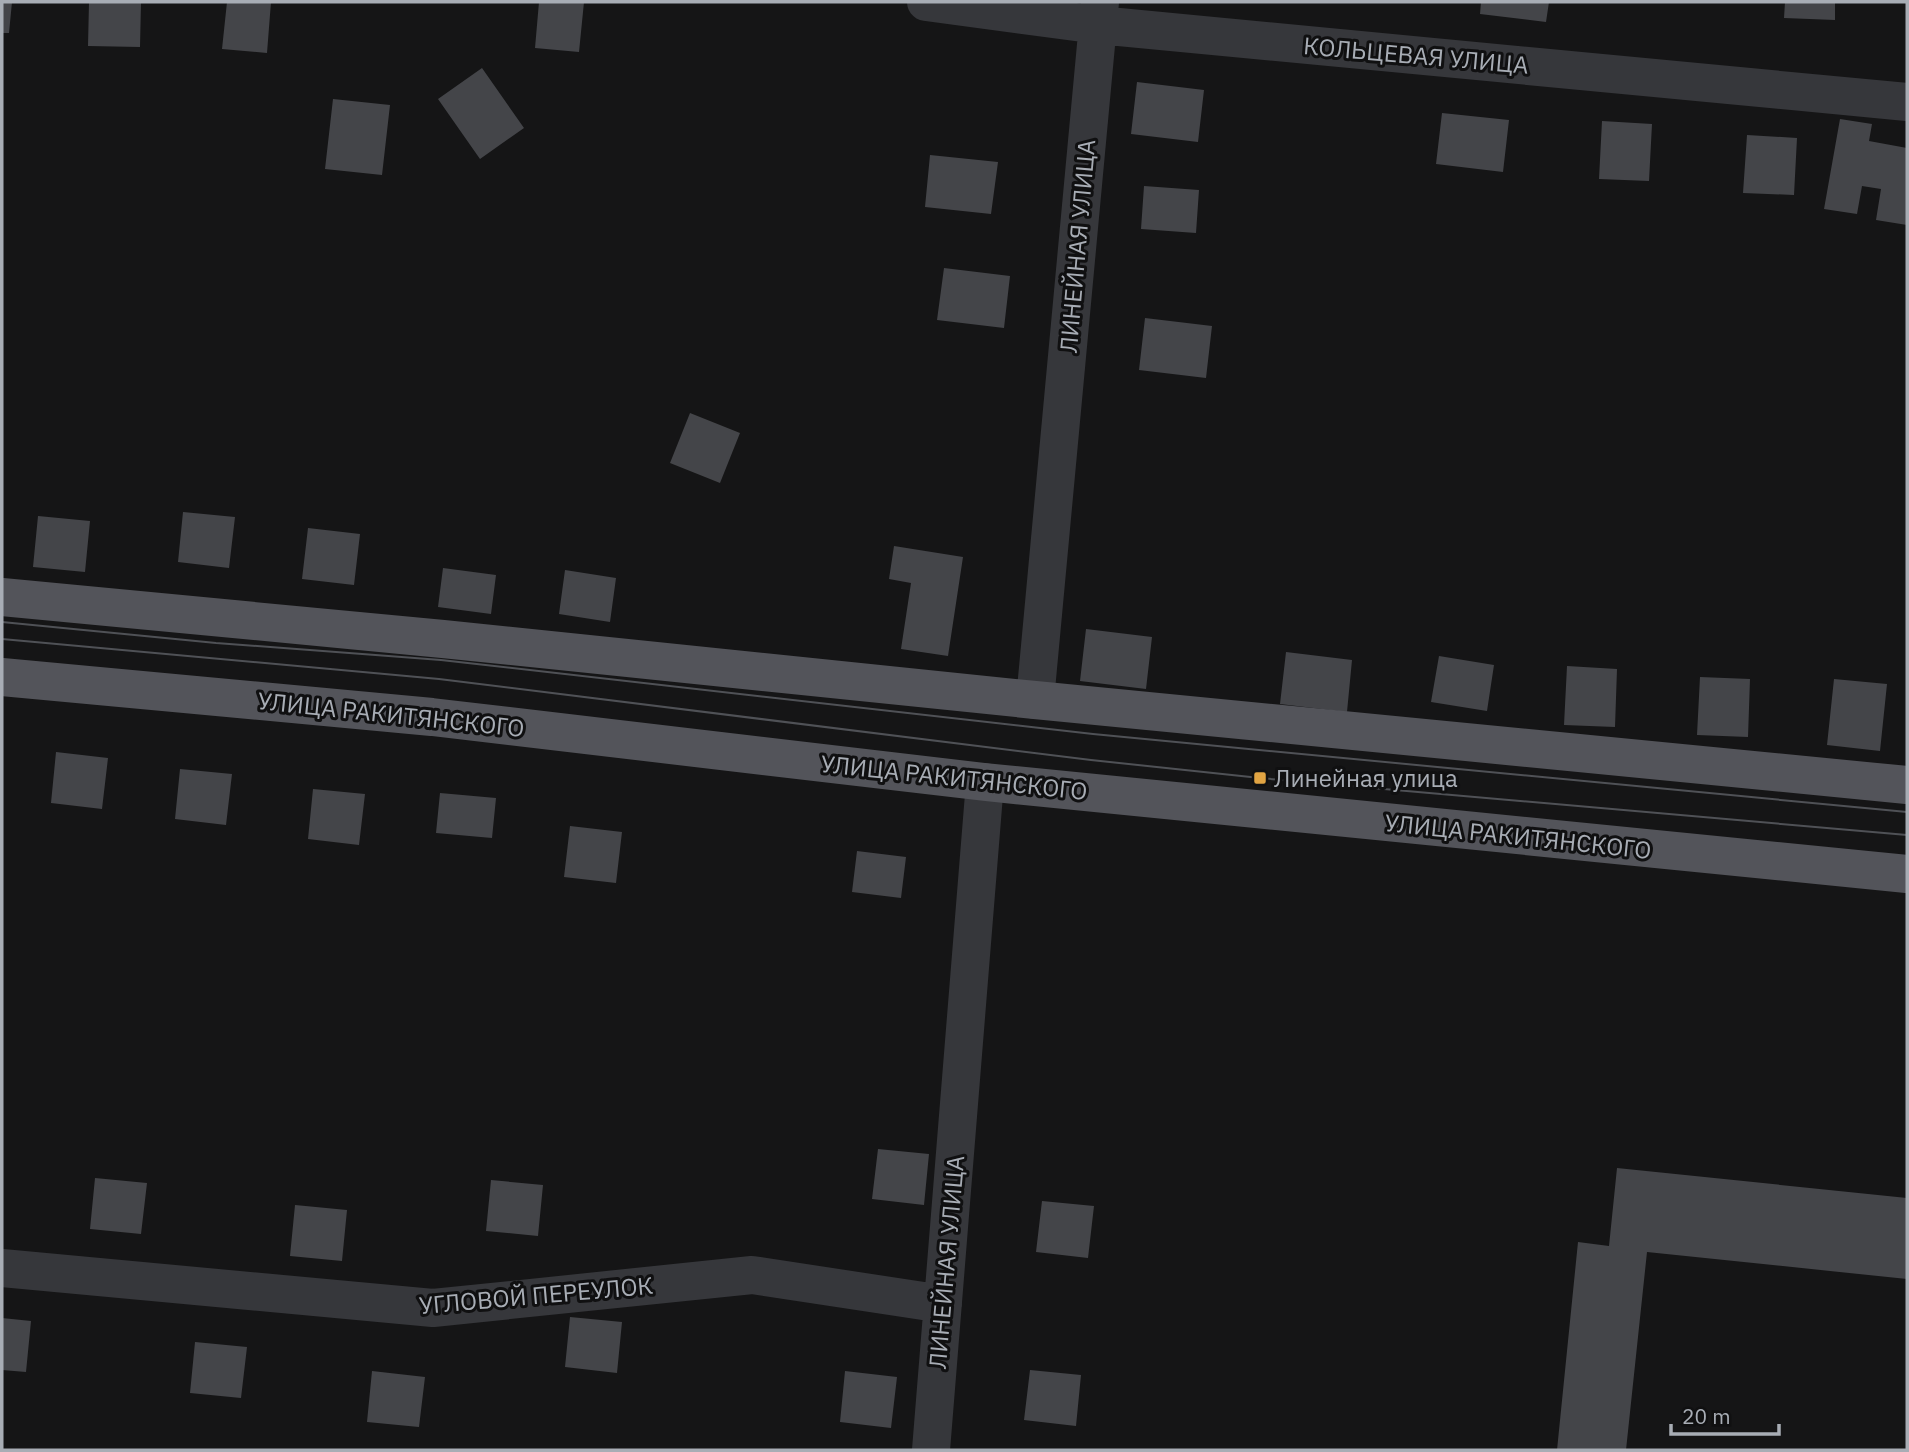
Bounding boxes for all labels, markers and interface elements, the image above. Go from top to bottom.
street label: КОЛЬЦЕВАЯ УЛИЦА [1302,29,1530,81]
street label: ЛИНЕЙНАЯ УЛИЦА [1052,138,1102,354]
street label: УЛИЦА РАКИТЯНСКОГО [256,684,526,744]
street label: УЛИЦА РАКИТЯНСКОГО [819,747,1089,807]
place label: Линейная улица [1274,762,1458,794]
marker: Линейная улица [1252,770,1268,786]
street label: УЛИЦА РАКИТЯНСКОГО [1383,806,1653,866]
street label: ЛИНЕЙНАЯ УЛИЦА [921,1154,971,1370]
street label: УГЛОВОЙ ПЕРЕУЛОК [417,1269,655,1321]
scale bar [1671,1392,1780,1436]
text: 20 m [1682,1402,1731,1430]

